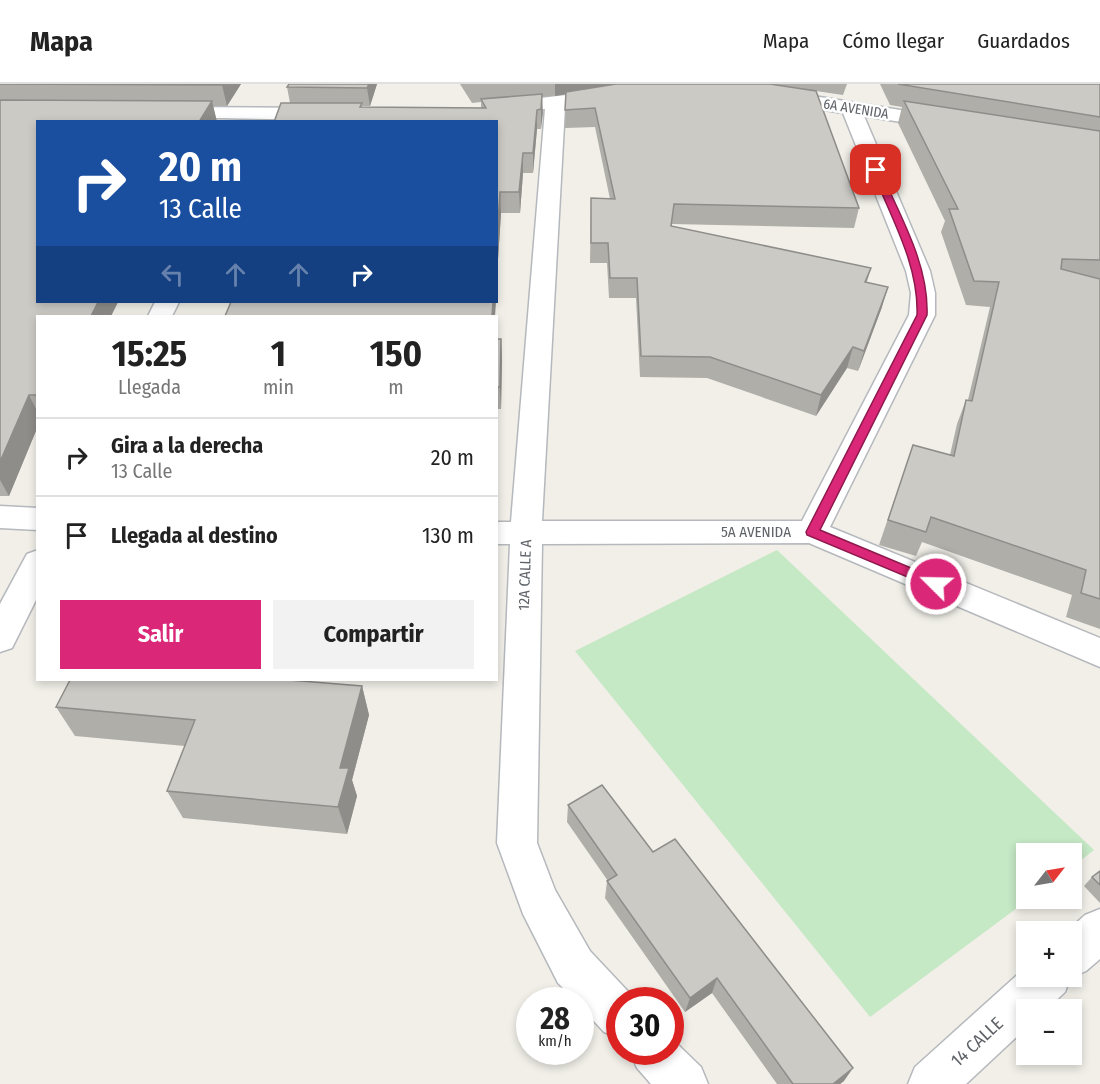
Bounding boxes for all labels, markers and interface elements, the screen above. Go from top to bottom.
text: Mapa [30,25,93,58]
text: Mapa [763,28,809,54]
text: Cómo llegar [842,28,944,54]
text: Guardados [977,28,1070,54]
street label: 6A AVENIDA [822,95,891,123]
text: 20 m [159,142,242,192]
icon: right [60,144,138,222]
pin [850,144,901,195]
icon: arrive [859,153,892,186]
text: 13 Calle [159,193,242,225]
icon: left [156,258,189,291]
icon: ahead [219,258,252,291]
icon: ahead [282,258,315,291]
icon: right [345,258,378,291]
text: 15:25 [112,332,187,376]
text: 1 [271,332,286,376]
text: 150 [370,332,422,376]
text: Llegada [118,375,181,399]
text: min [263,375,294,399]
text: m [388,375,404,399]
text: Gira a la derecha [111,432,263,459]
icon: right [60,441,93,474]
text: 20 m [431,444,474,471]
text: 13 Calle [111,459,172,483]
icon: arrive [60,519,93,552]
text: Llegada al destino [111,522,278,549]
text: 130 m [422,522,474,549]
street label: 5A AVENIDA [721,523,791,541]
street label: 12A CALLE A [515,539,535,611]
position arrow [904,552,968,616]
button: Salir [60,600,261,669]
button: Compartir [273,600,474,669]
north arrow [1016,843,1082,909]
map controls [1016,843,1082,1065]
button: + [1016,921,1082,987]
speed limit sign: 30 [606,987,684,1065]
button: − [1016,999,1082,1065]
text: 28 [540,1001,570,1037]
street label: 14 CALLE [946,1012,1008,1072]
text: km/h [538,1032,572,1050]

